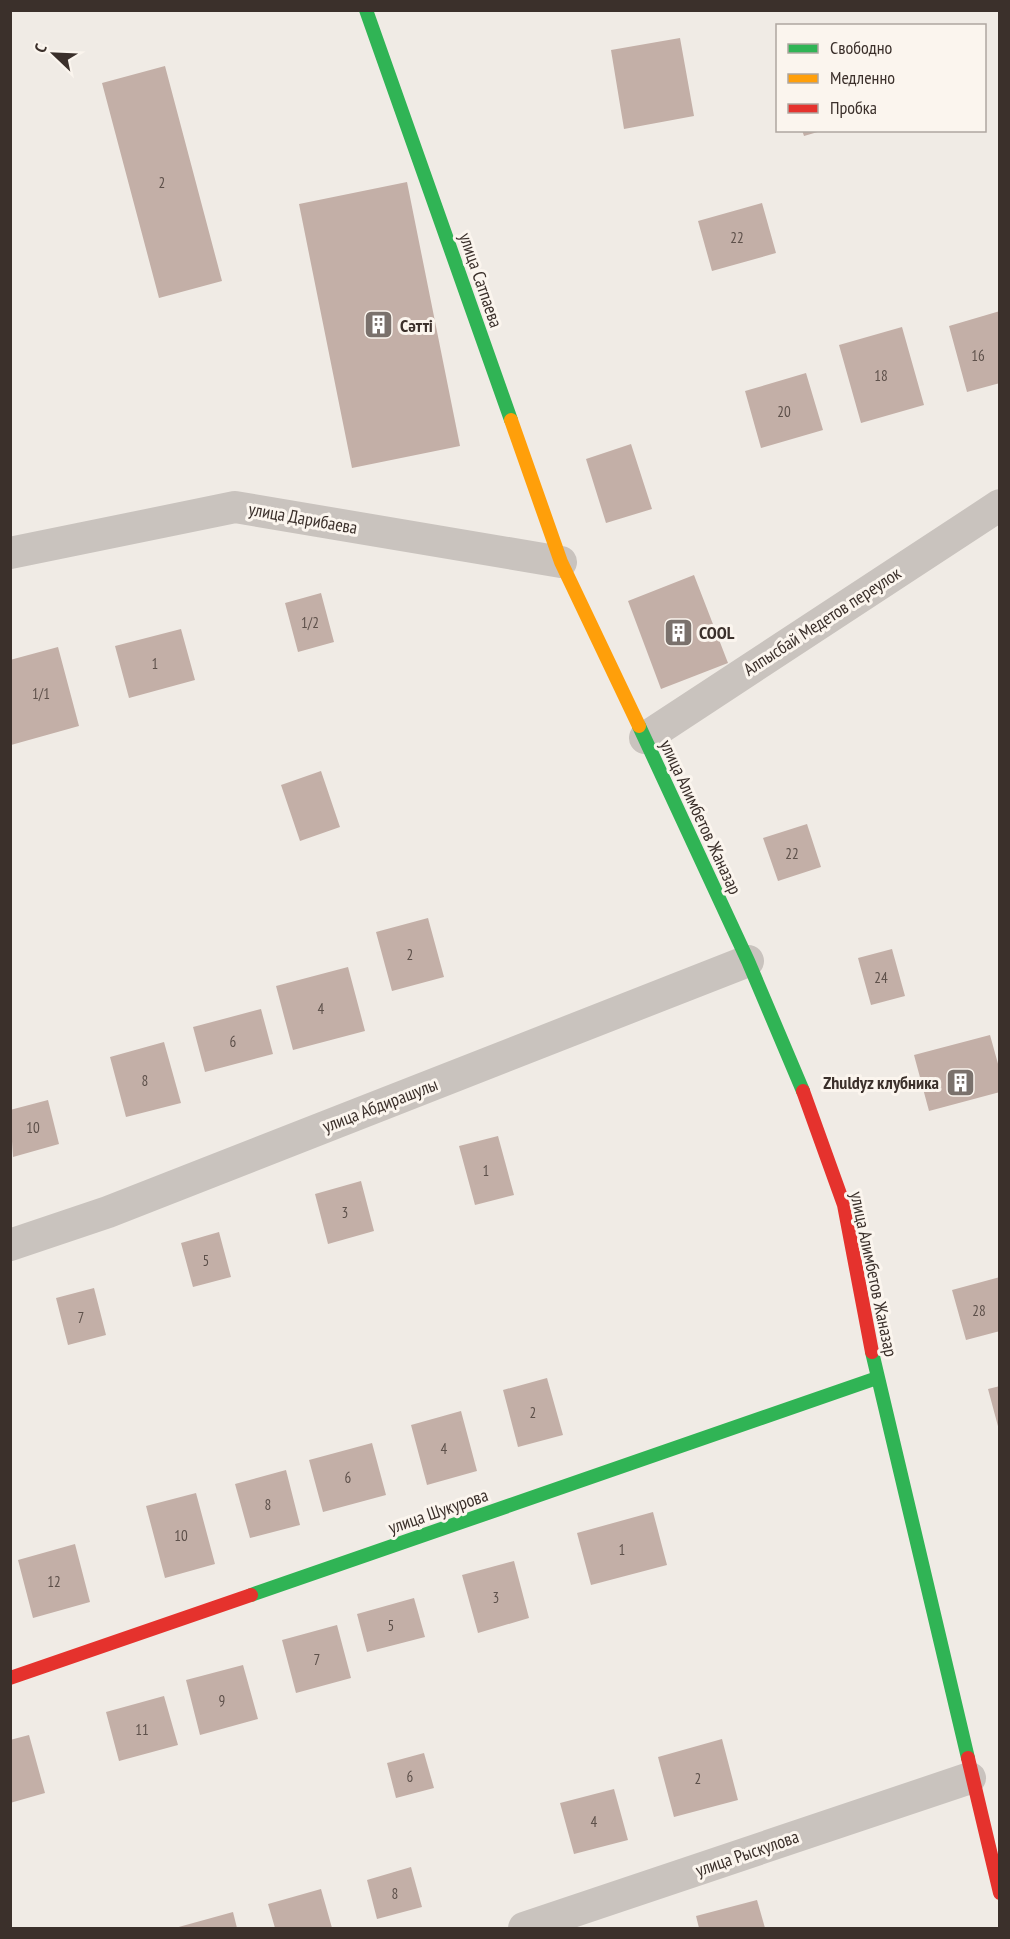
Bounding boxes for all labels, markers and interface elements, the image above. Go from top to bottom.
north arrow [24,24,84,84]
legend [776,24,986,132]
text: Свободно [830,36,893,59]
text: С [30,40,51,55]
text: Медленно [830,66,895,89]
text: Пробка [830,96,877,119]
house number: 2 [159,173,165,192]
house number: 22 [730,228,744,247]
street label: улица Сатпаева [454,230,508,330]
building icon: Сәтті [363,309,395,341]
place label: Сәтті [400,314,433,337]
house number: 16 [971,346,985,365]
house number: 18 [874,366,888,385]
house number: 20 [777,402,791,421]
street label: улица Дарибаева [247,497,359,539]
street label: Алпысбай Медетов переулок [739,561,905,681]
house number: 1/2 [301,613,319,632]
building icon: COOL [662,616,694,648]
place label: COOL [699,621,735,644]
house number: 1 [152,654,158,673]
house number: 1/1 [32,684,50,703]
street label: улица Алимбетов Жаназар [655,736,747,898]
house number: 22 [785,844,799,863]
house number: 2 [407,945,413,964]
house number: 24 [874,968,888,987]
house number: 4 [318,999,325,1018]
house number: 6 [230,1032,237,1051]
building icon: Zhuldyz клубника [944,1066,976,1098]
house number: 8 [142,1071,148,1090]
place label: Zhuldyz клубника [823,1071,939,1094]
street label: улица Абдирашулы [319,1072,441,1138]
house number: 10 [26,1118,40,1137]
house number: 1 [483,1161,489,1180]
street label: улица Алимбетов Жаназар [845,1189,903,1359]
house number: 3 [342,1203,348,1222]
house number: 5 [203,1251,209,1270]
house number: 28 [972,1301,986,1320]
house number: 7 [78,1308,84,1327]
house number: 2 [530,1403,536,1422]
house number: 4 [441,1439,448,1458]
house number: 6 [345,1468,352,1487]
street label: улица Шукурова [385,1483,491,1539]
house number: 8 [265,1495,271,1514]
house number: 10 [174,1526,188,1545]
house number: 1 [619,1540,625,1559]
house number: 12 [47,1572,61,1591]
house number: 3 [493,1588,499,1607]
house number: 5 [388,1616,394,1635]
house number: 7 [314,1650,320,1669]
house number: 9 [219,1691,225,1710]
house number: 11 [135,1720,149,1739]
house number: 6 [407,1767,414,1786]
house number: 2 [695,1769,701,1788]
house number: 4 [591,1812,598,1831]
street label: улица Рыскулова [692,1825,802,1881]
house number: 8 [392,1884,398,1903]

